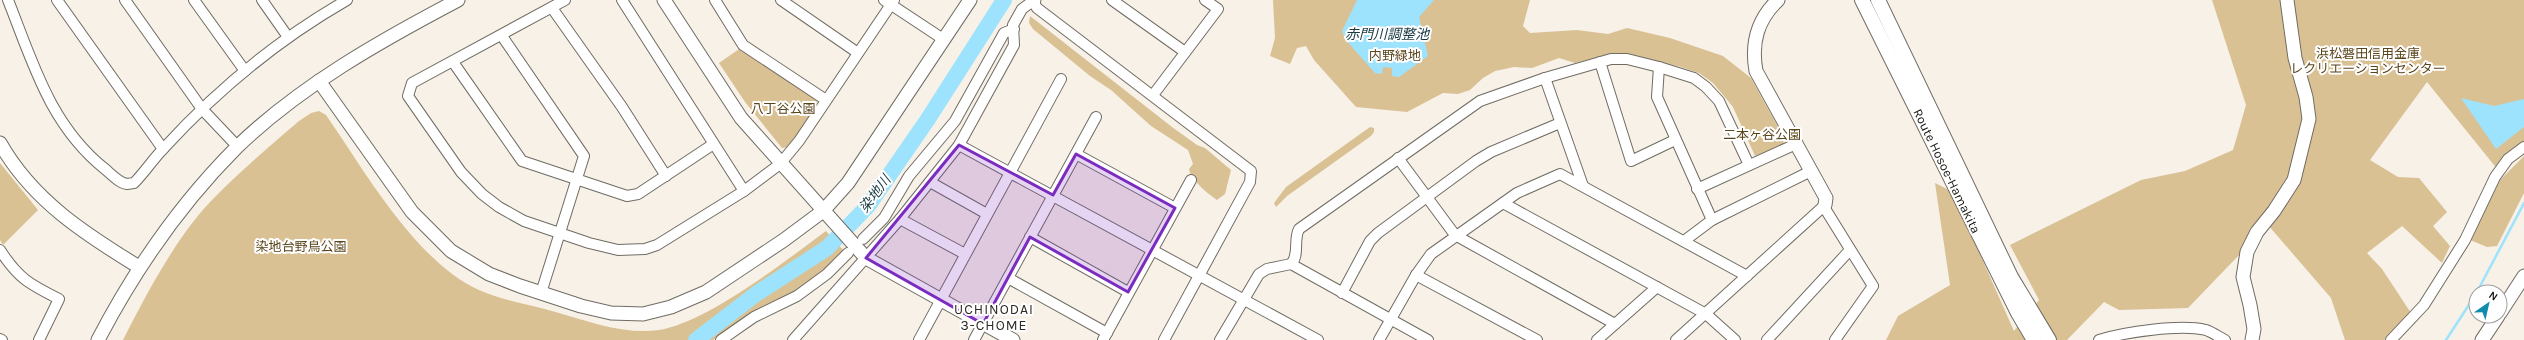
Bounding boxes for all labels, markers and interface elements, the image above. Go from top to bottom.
water label: 赤門川調整池 [1345,26,1431,43]
park label: 浜松磐田信用金庫 レクリエーションセンター [2290,46,2446,76]
park label: 内野緑地 [1369,48,1421,63]
park label: 八丁谷公園 [750,101,816,116]
street label: Route Hosoe-Hamakita [1910,106,1984,236]
park label: 二本ヶ谷公園 [1723,127,1801,142]
water label: 染地川 [856,171,896,216]
park label: 染地台野鳥公園 [255,239,347,254]
north arrow [2468,284,2508,324]
text: N [2486,289,2500,304]
district label: UCHINODAI 3-CHOME [954,301,1034,334]

